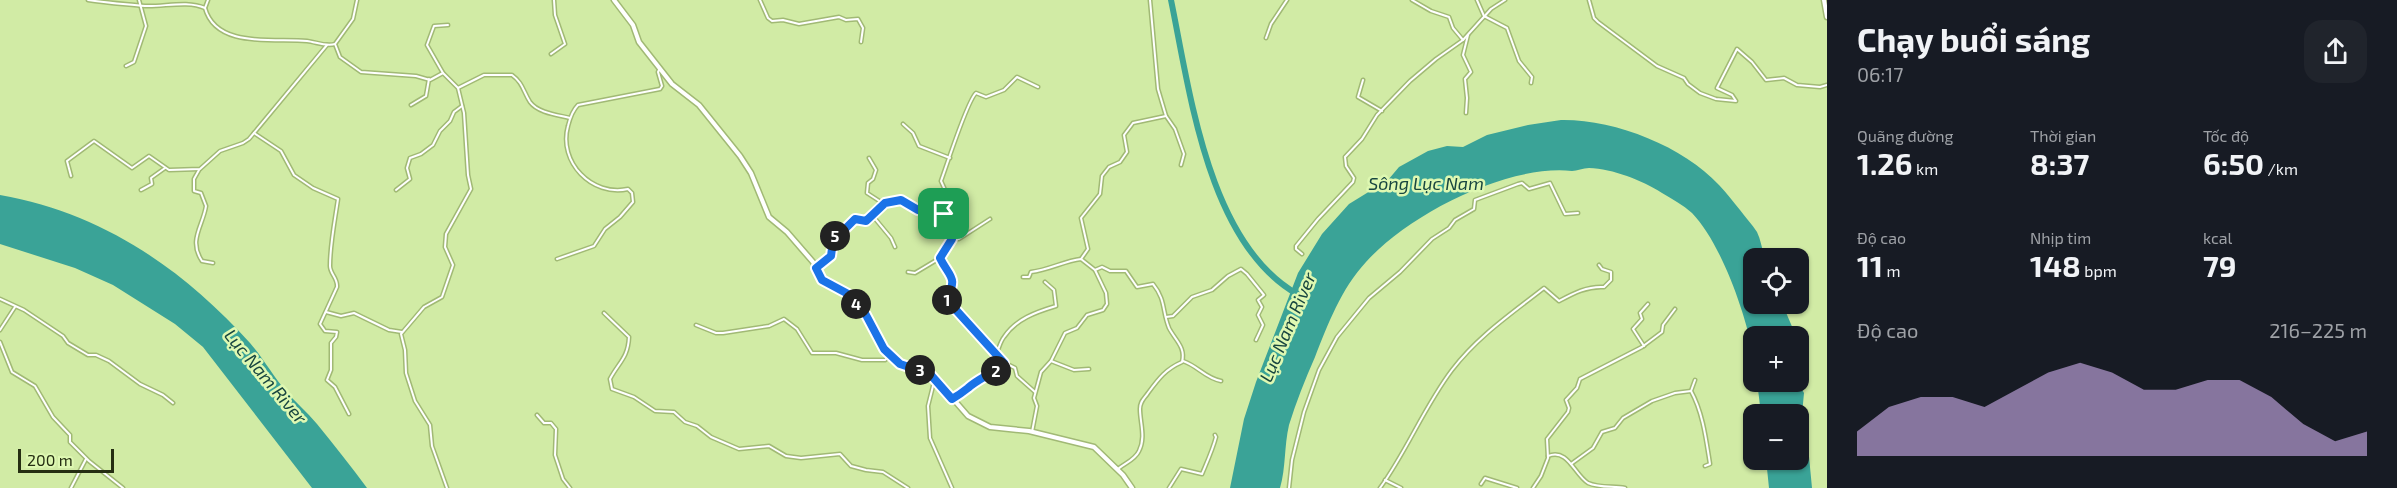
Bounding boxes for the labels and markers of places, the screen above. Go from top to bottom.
pin [918,188,969,239]
pin: 5 [820,221,850,251]
pin: 1 [932,285,962,315]
pin: 4 [841,289,871,319]
pin: 3 [905,355,935,385]
pin: 2 [981,356,1011,386]

